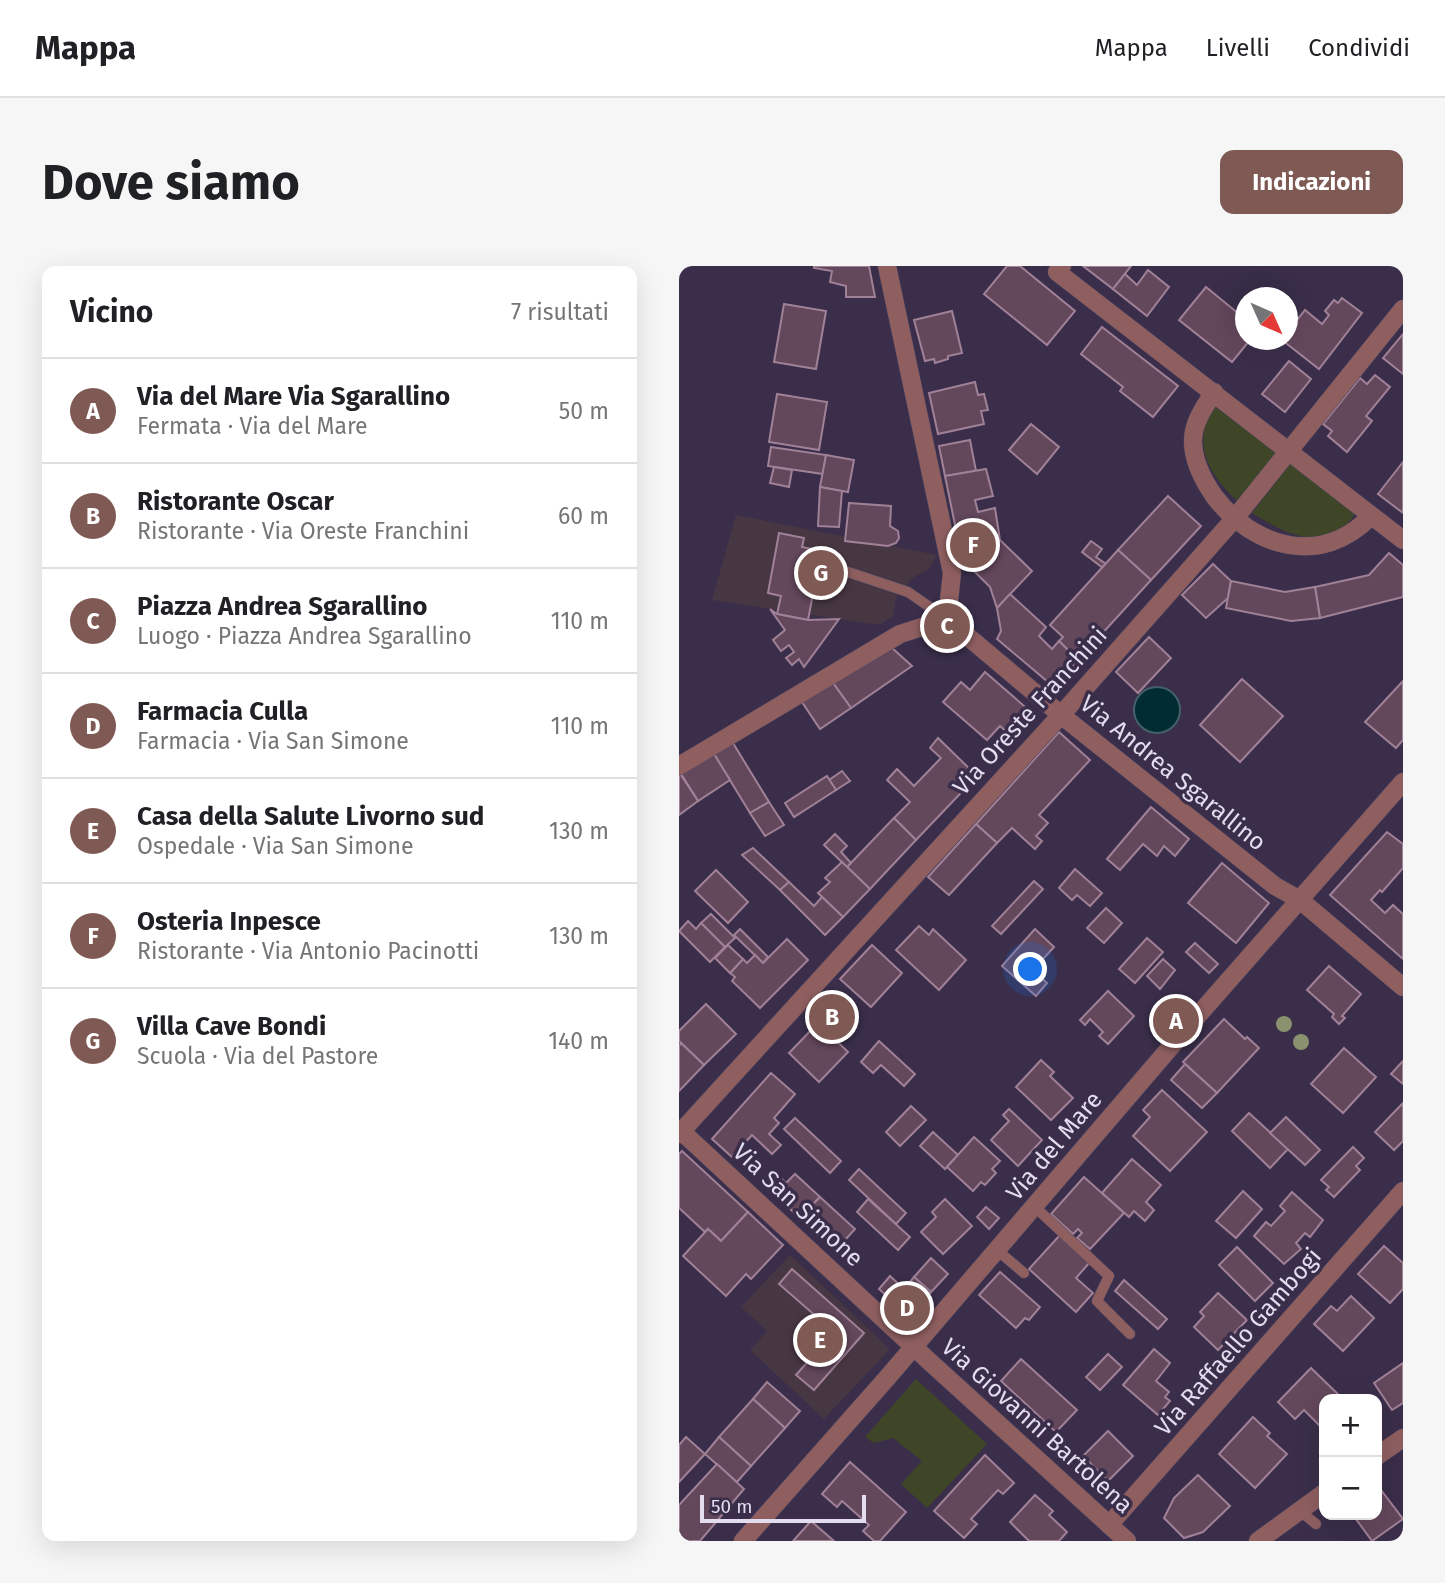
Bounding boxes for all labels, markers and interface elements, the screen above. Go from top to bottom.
text: Mappa [35,28,136,68]
text: Mappa [1095,34,1168,62]
text: Livelli [1206,34,1270,62]
text: Condividi [1308,34,1410,62]
button: Indicazioni [1220,150,1403,214]
text: Dove siamo [42,153,300,212]
north arrow [1235,287,1298,350]
text: Vicino [70,294,153,330]
text: 7 risultati [511,298,609,326]
text: Via del Mare Via Sgarallino [137,381,450,412]
text: A [86,397,100,425]
text: 50 m [559,397,609,425]
text: Fermata · Via del Mare [137,412,368,440]
text: Ristorante Oscar [137,486,334,517]
text: B [86,502,100,530]
text: 60 m [558,502,609,530]
text: Ristorante · Via Oreste Franchini [137,517,469,545]
pin: F [950,519,996,571]
pin: G [798,547,844,599]
text: Piazza Andrea Sgarallino [137,591,427,622]
pin: C [924,600,970,652]
text: C [86,607,100,635]
text: 110 m [551,607,609,635]
street label: Via Oreste Franchini [947,621,1113,801]
text: Luogo · Piazza Andrea Sgarallino [137,622,472,650]
street label: Via Andrea Sgarallino [1075,689,1271,857]
text: Farmacia Culla [137,696,308,727]
text: D [86,712,100,740]
text: 110 m [551,712,609,740]
text: Farmacia · Via San Simone [137,727,409,755]
text: Casa della Salute Livorno sud [137,801,484,832]
text: E [87,817,99,845]
text: 130 m [549,817,609,845]
text: Ospedale · Via San Simone [137,832,413,860]
text: Osteria Inpesce [137,906,321,937]
text: F [87,922,99,950]
text: 130 m [549,922,609,950]
text: Ristorante · Via Antonio Pacinotti [137,937,479,965]
your location [1013,952,1047,986]
pin: B [809,991,855,1043]
pin: A [1153,995,1199,1047]
text: Villa Cave Bondi [137,1011,326,1042]
text: G [86,1027,100,1055]
text: 140 m [548,1027,609,1055]
text: Scuola · Via del Pastore [137,1042,378,1070]
street label: Via del Mare [1000,1086,1108,1206]
street label: Via San Simone [727,1138,869,1272]
street label: Via Raffaello Gambogi [1149,1243,1327,1441]
pin: D [884,1282,930,1334]
pin: E [797,1314,843,1366]
street label: Via Giovanni Bartolena [936,1333,1138,1519]
map controls [1319,1394,1382,1520]
button: + [1319,1394,1382,1457]
button: − [1319,1457,1382,1520]
scale bar [700,1492,866,1524]
text: 50 m [711,1495,752,1518]

